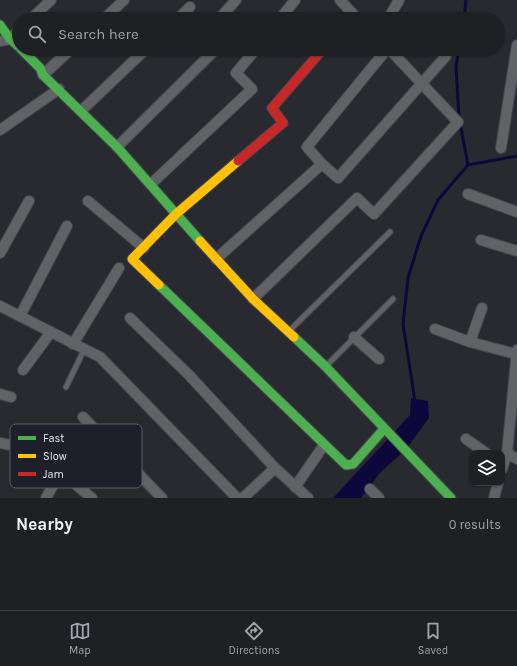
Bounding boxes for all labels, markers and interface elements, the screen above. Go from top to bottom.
search box [12,12,505,56]
icon: search [26,23,48,45]
text: Search here [58,25,139,43]
legend [10,424,142,488]
text: Fast [43,432,64,445]
text: Slow [43,450,67,463]
map controls [469,450,505,486]
button: layers [469,450,505,486]
text: Jam [43,468,64,481]
text: Nearby [16,514,73,534]
text: 0 results [449,517,501,532]
tab: Map [69,620,91,657]
tab: Directions [228,620,280,657]
tab: Saved [418,620,448,657]

